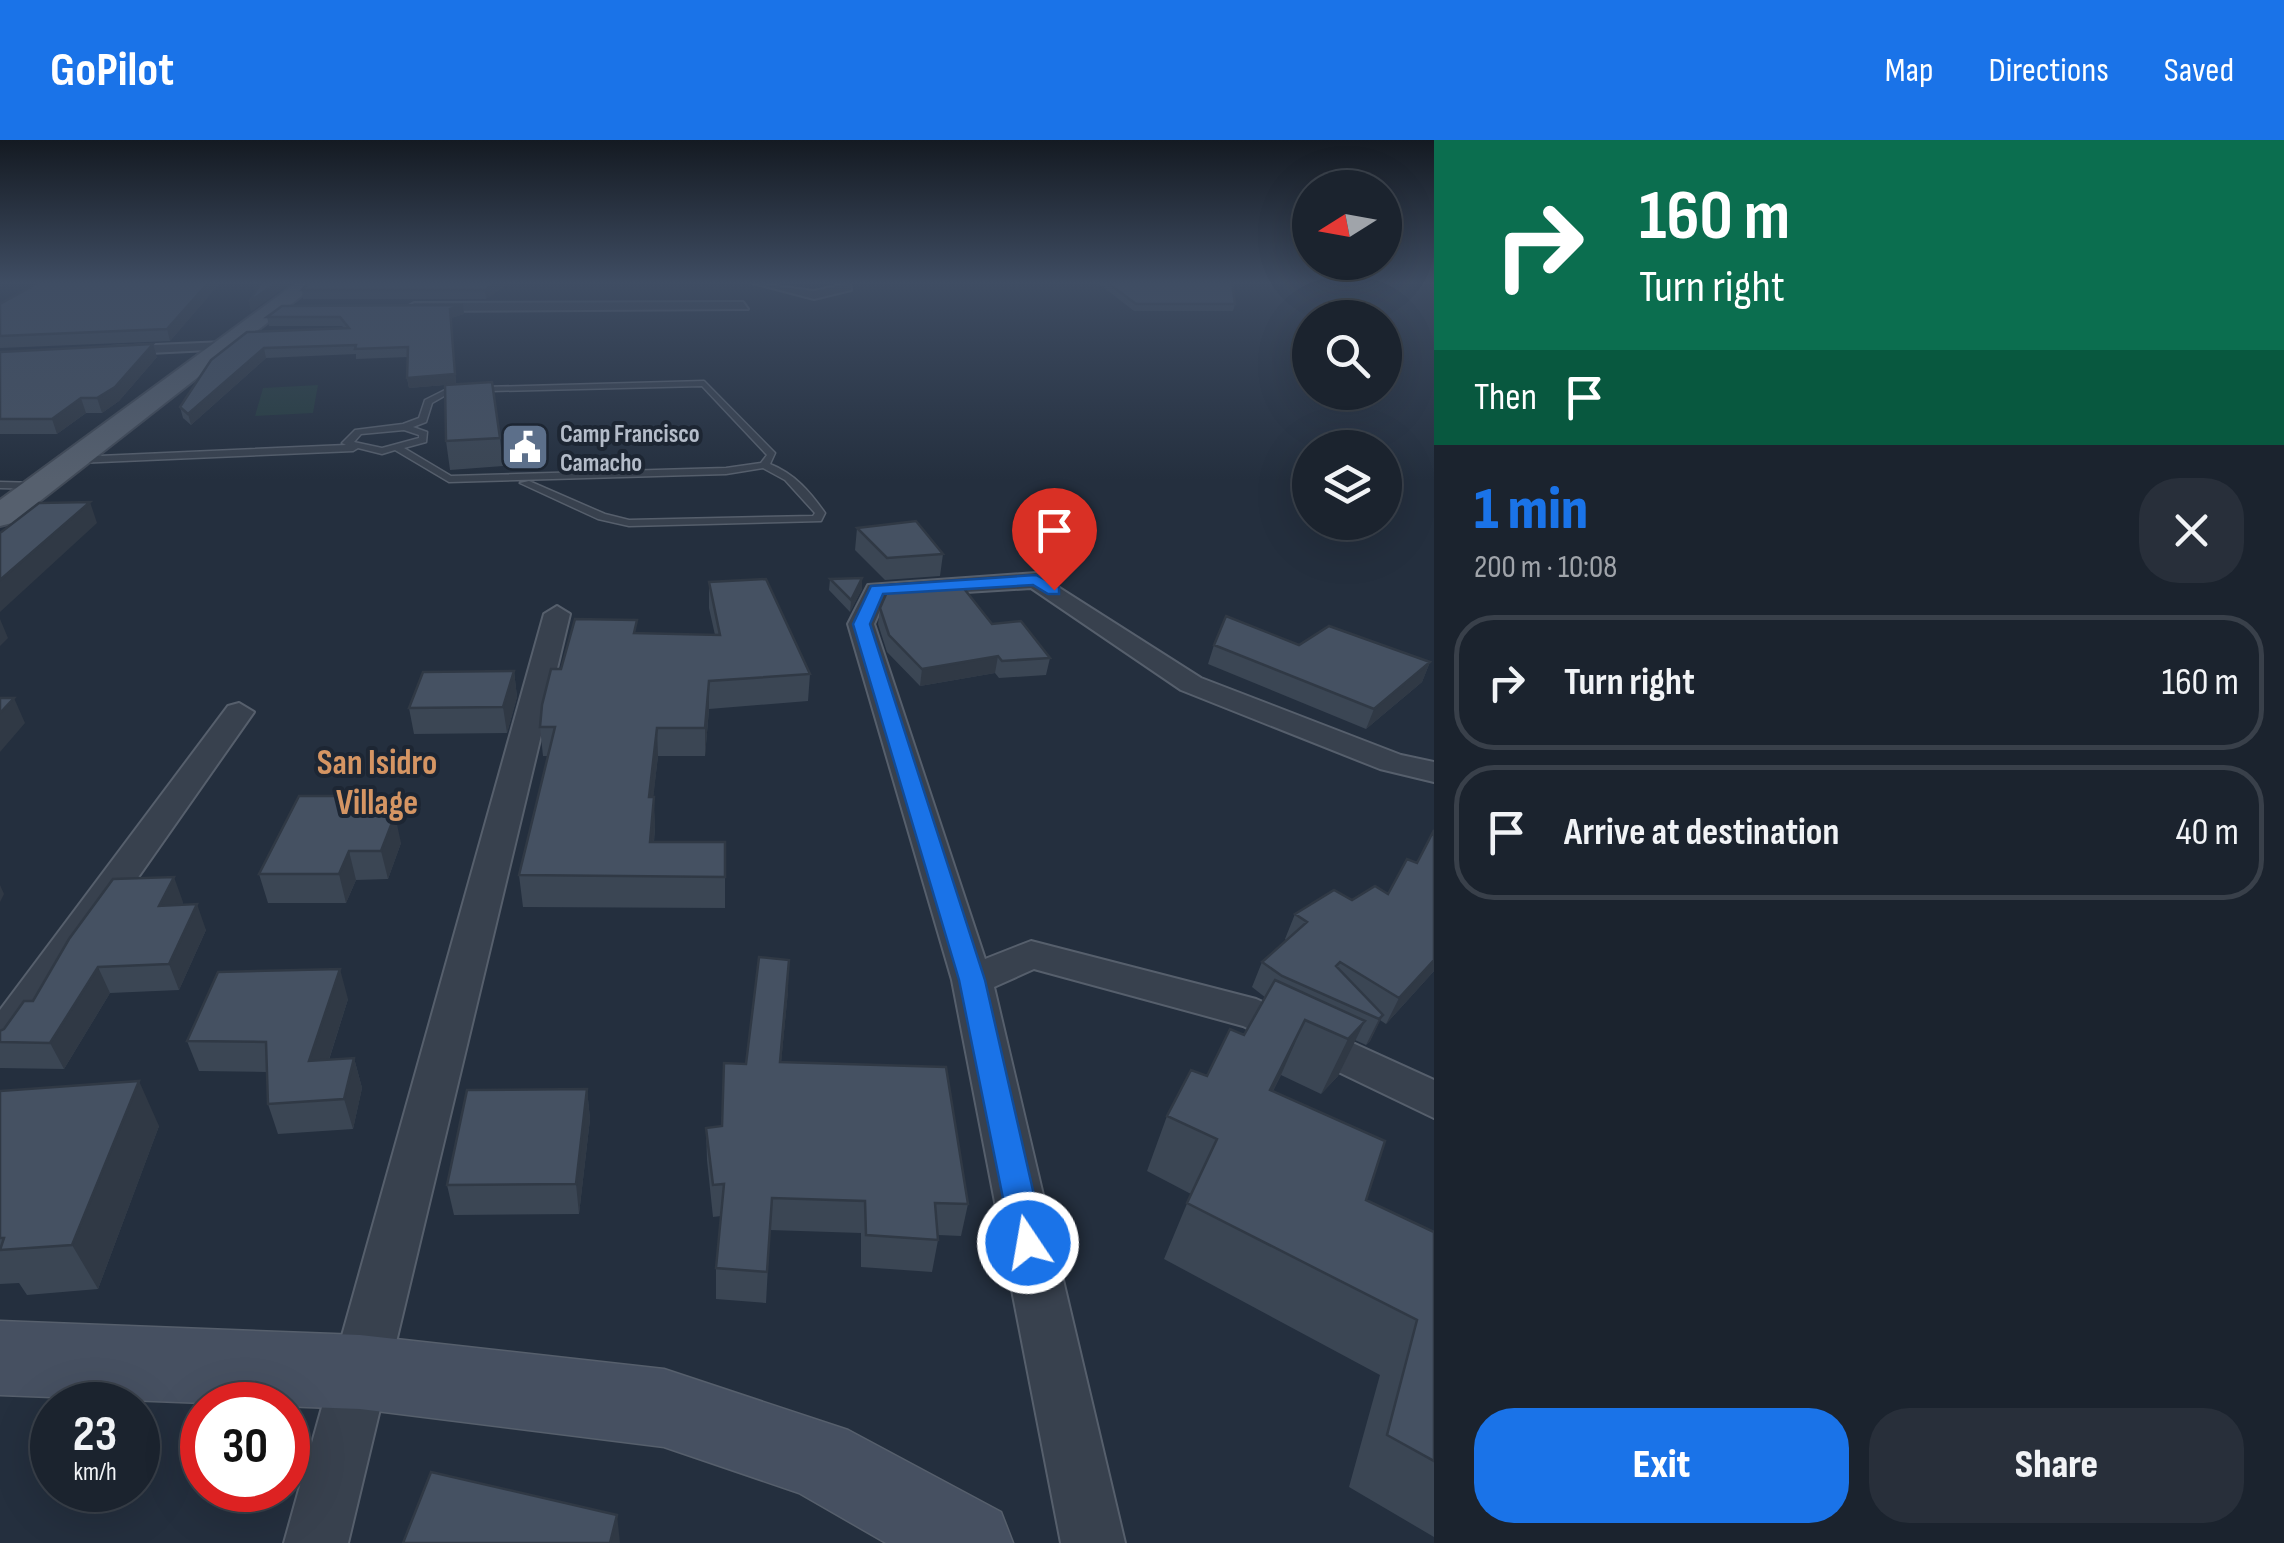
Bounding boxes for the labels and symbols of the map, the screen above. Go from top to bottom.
north arrow [1292,170,1402,280]
place label: Camp Francisco Camacho [560,419,700,479]
public building icon: Camp Francisco Camacho [499,421,551,473]
pin [1012,488,1097,591]
district label: San Isidro Village [317,742,437,825]
position arrow [976,1191,1080,1295]
speed limit sign: 30 [180,1382,310,1512]

